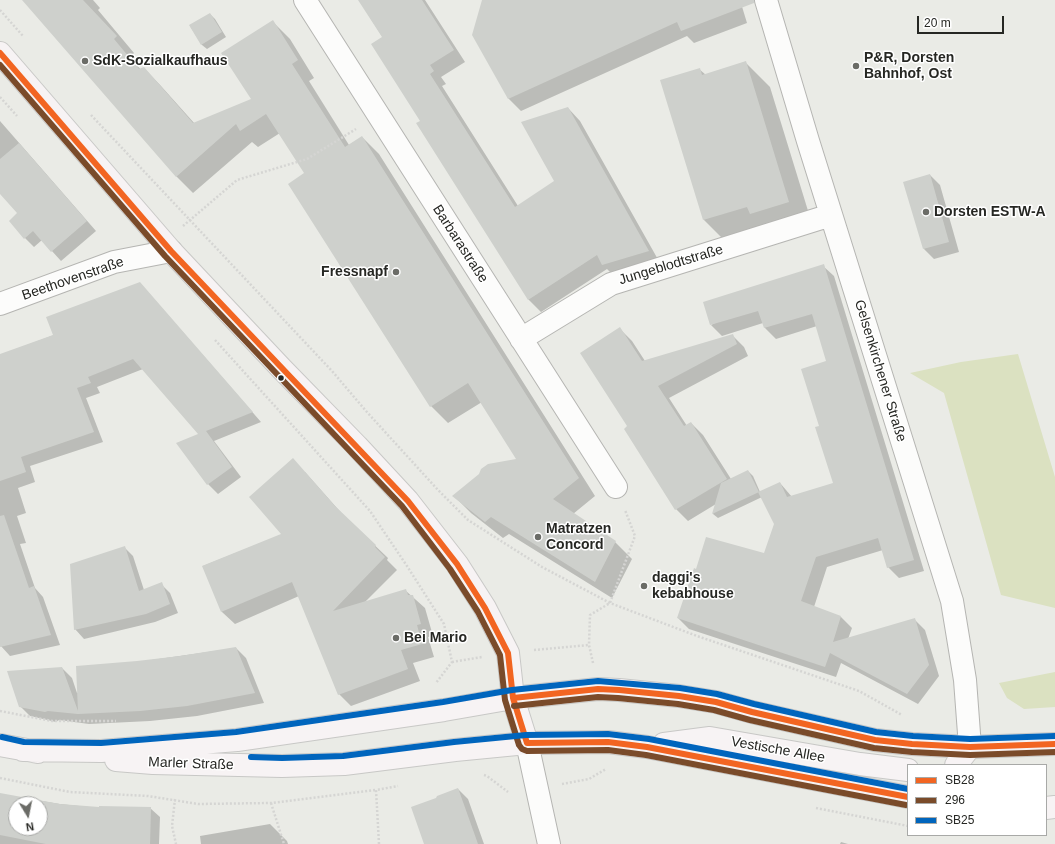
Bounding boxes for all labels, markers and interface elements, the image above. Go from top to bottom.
scale bar [919,8,1006,34]
text: 20 m [924,16,951,30]
place label: P&R, Dorsten Bahnhof, Ost [864,50,954,82]
place label: SdK-Sozialkaufhaus [93,53,228,69]
marker: SdK-Sozialkaufhaus [80,56,90,66]
marker: P&R, Dorsten Bahnhof, Ost [851,61,861,71]
street label: Barbarastraße [429,202,491,286]
place label: Dorsten ESTW-A [934,204,1046,220]
marker: Dorsten ESTW-A [921,207,931,217]
street label: Jungeblodtstraße [617,241,725,289]
street label: Beethovenstraße [20,254,126,304]
place label: Fressnapf [321,264,388,280]
marker: Fressnapf [391,267,401,277]
street label: Gelsenkirchener Straße [850,298,910,444]
unlabelled marker [276,373,286,383]
place label: Matratzen Concord [546,521,611,554]
marker: Matratzen Concord [533,532,543,542]
place label: daggi's kebabhouse [652,570,734,602]
marker: daggi's kebabhouse [639,581,649,591]
place label: Bei Mario [404,630,467,646]
marker: Bei Mario [391,633,401,643]
street label: Vestische Allee [730,733,826,767]
street label: Marler Straße [148,754,234,774]
legend [907,764,1047,836]
text: SB28 [945,773,974,787]
text: 296 [945,793,965,807]
north arrow [8,796,48,836]
text: SB25 [945,813,974,827]
text: N [25,820,35,833]

